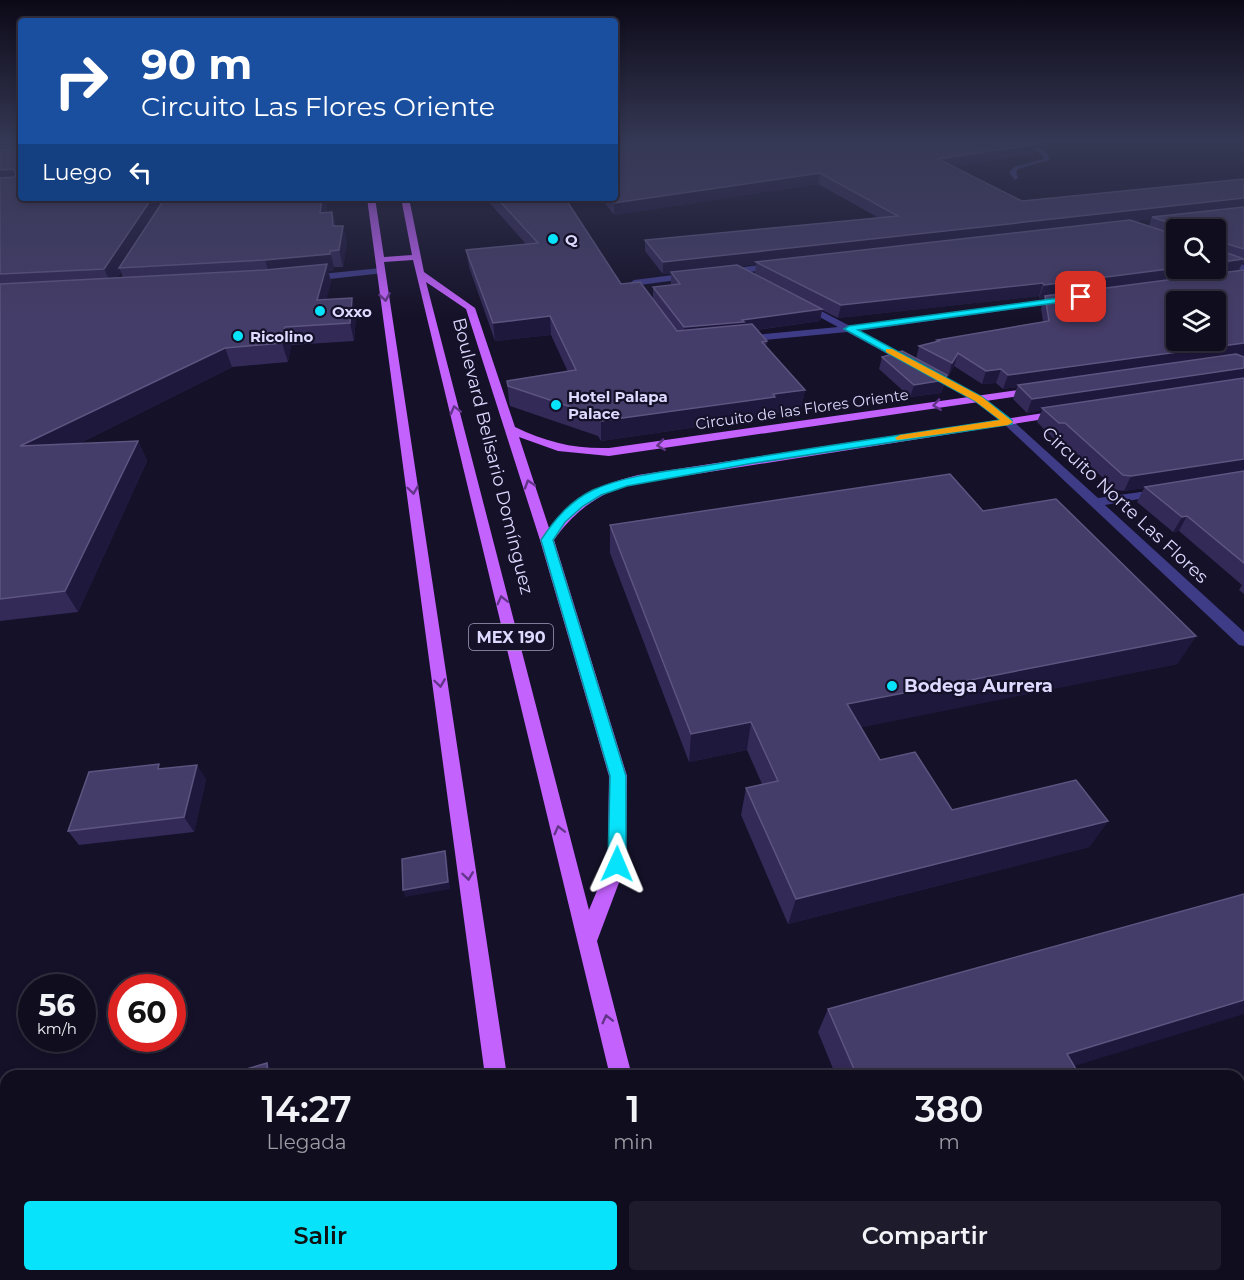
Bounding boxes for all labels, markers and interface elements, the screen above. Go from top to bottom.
text: 90 m [141,38,252,90]
icon: right [42,42,120,120]
text: Circuito Las Flores Oriente [141,90,495,123]
icon: left [124,156,157,189]
text: Luego [42,159,112,186]
map controls [1166,219,1226,351]
button: search [1166,219,1226,279]
place label: Q [565,230,578,249]
marker: Q [546,232,560,246]
pin [1055,271,1106,322]
icon: arrive [1064,280,1097,313]
button: layers [1166,291,1226,351]
one-way arrow [378,293,390,302]
place label: Oxxo [332,302,372,321]
marker: Oxxo [313,304,327,318]
street label: Boulevard Belisario Domínguez [448,315,538,597]
place label: Ricolino [250,327,314,346]
marker: Ricolino [231,329,245,343]
street label: Circuito de las Flores Oriente [694,385,910,433]
place label: Hotel Palapa Palace [568,387,668,423]
marker: Hotel Palapa Palace [549,398,563,412]
one-way arrow [932,399,941,411]
one-way arrow [450,406,463,416]
street label: Circuito Norte Las Flores [1037,422,1213,588]
one-way arrow [656,438,665,450]
one-way arrow [524,479,536,490]
one-way arrow [406,486,418,495]
one-way arrow [497,595,510,605]
road number: MEX 190 [469,624,553,650]
place label: Bodega Aurrera [904,675,1053,697]
one-way arrow [434,679,446,688]
marker: Bodega Aurrera [885,679,899,693]
one-way arrow [554,825,567,835]
position arrow [585,832,649,896]
one-way arrow [461,872,473,881]
speed limit sign: 60 [108,974,186,1052]
text: 56 [39,987,75,1024]
one-way arrow [601,1014,614,1024]
text: km/h [37,1019,77,1038]
text: 14:27 [262,1087,352,1131]
text: 1 [626,1087,640,1131]
text: 380 [915,1087,983,1131]
text: Llegada [267,1130,347,1154]
text: min [613,1130,653,1154]
text: m [938,1130,960,1154]
button: Salir [24,1201,617,1270]
button: Compartir [629,1201,1221,1270]

